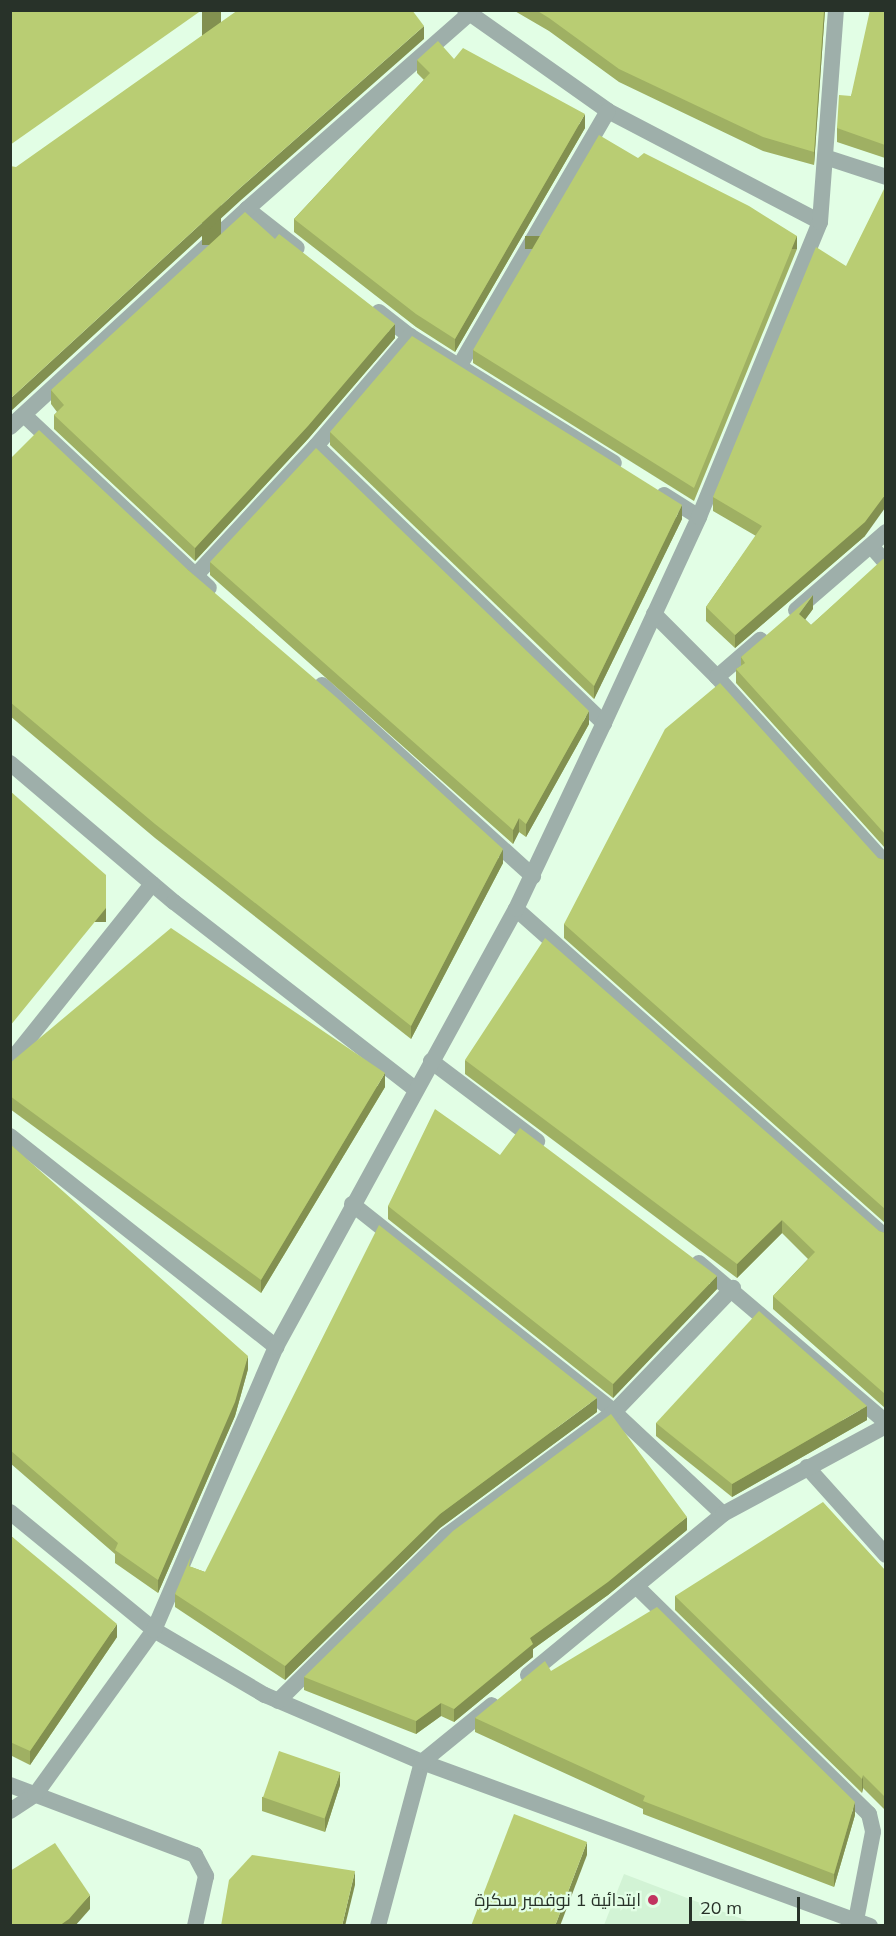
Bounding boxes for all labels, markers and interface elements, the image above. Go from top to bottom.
scale bar [692,1885,803,1923]
place label: ابتدائية 1 نوفمبر سكرة [475,1889,641,1911]
marker: ابتدائية 1 نوفمبر سكرة [646,1893,660,1907]
text: 20 m [700,1896,742,1919]

